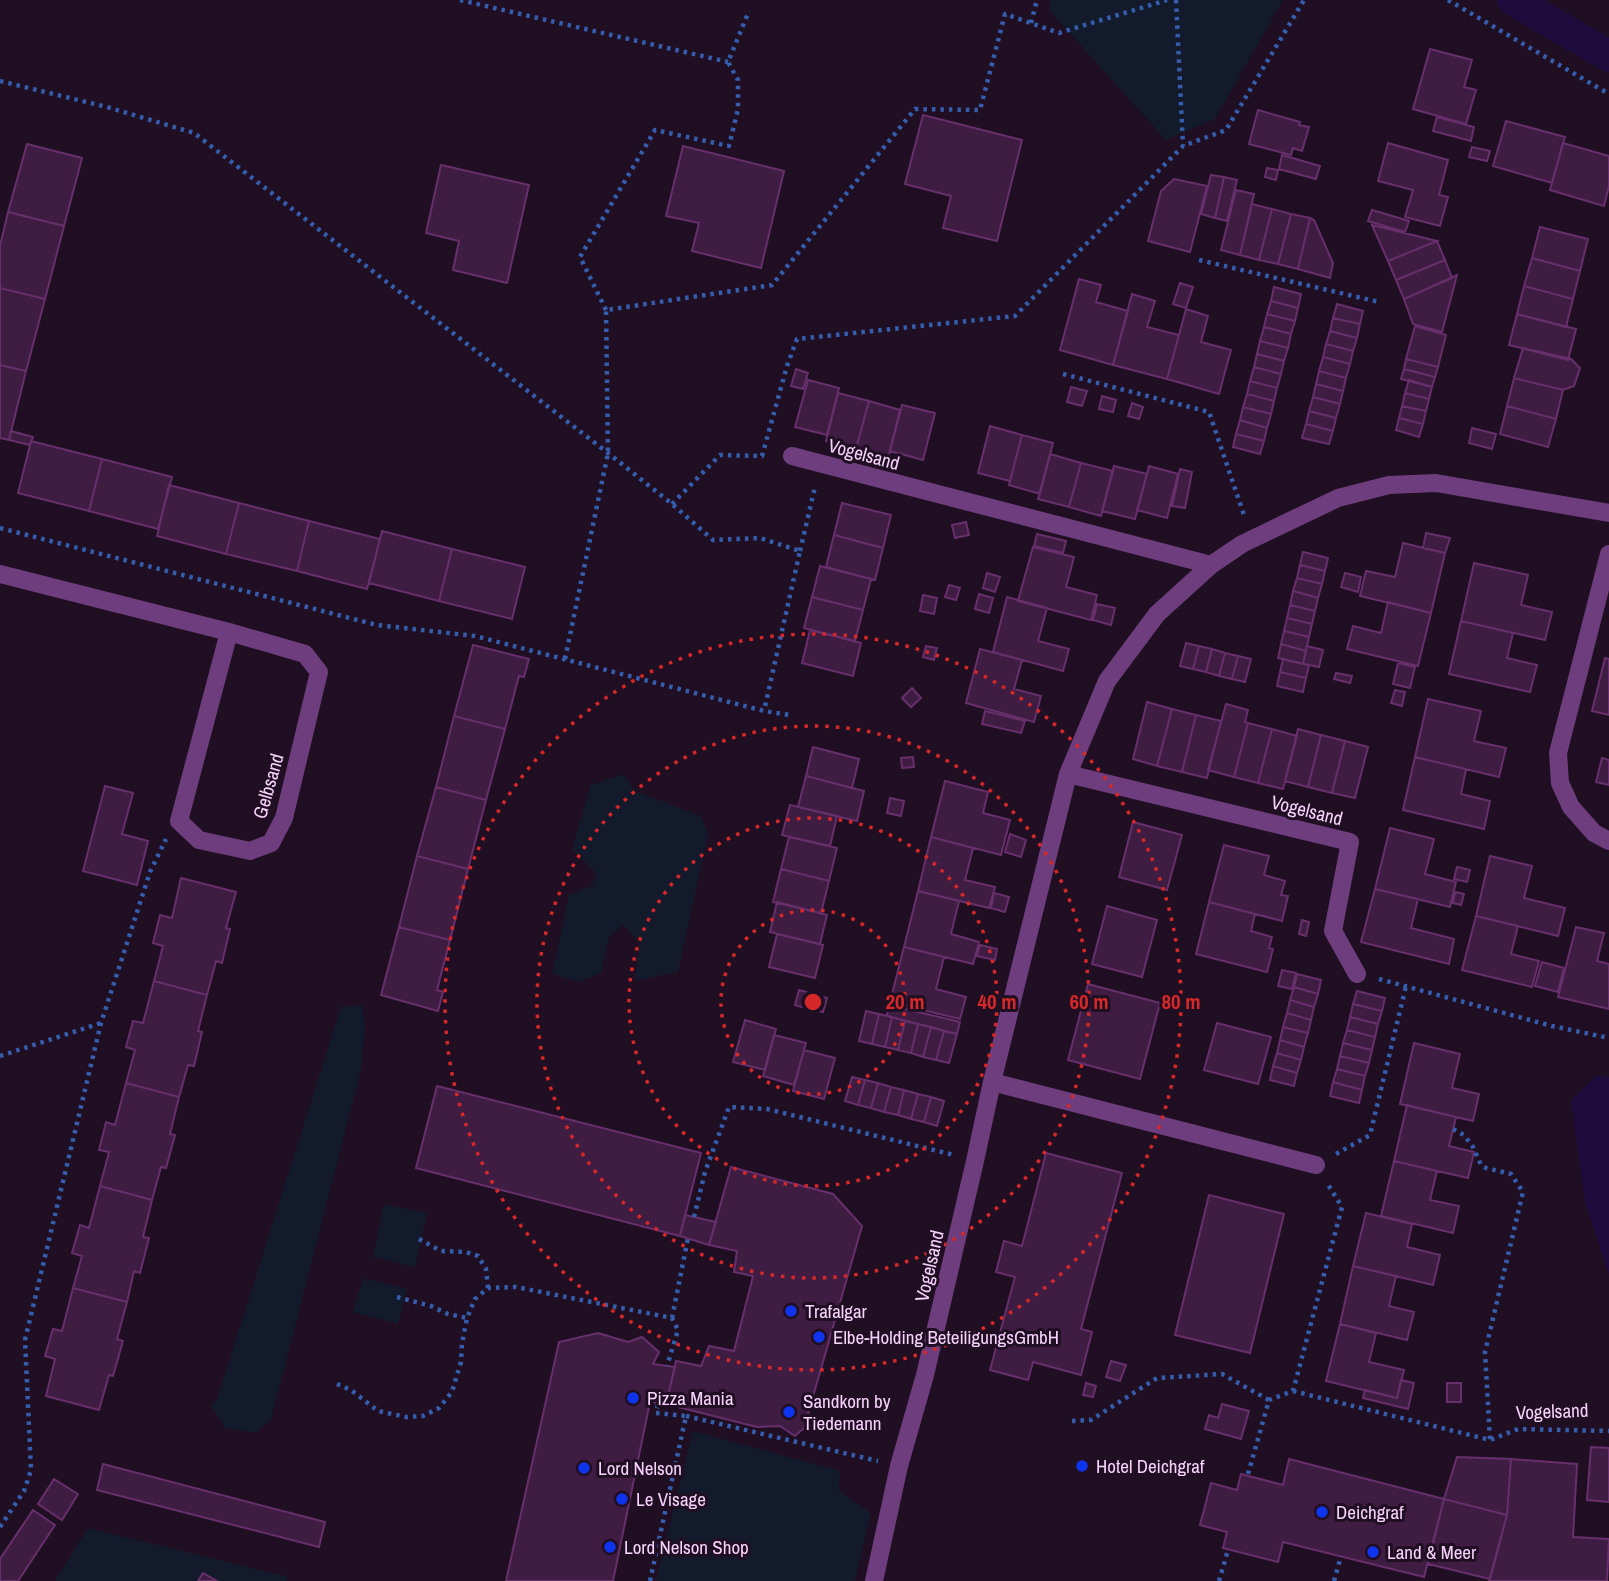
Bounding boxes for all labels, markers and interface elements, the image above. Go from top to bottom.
street label: Vogelsand [825,432,903,476]
street label: Gelbsand [246,750,290,822]
street label: Vogelsand [1269,789,1345,831]
text: 20 m [885,987,925,1016]
text: 40 m [977,987,1017,1016]
text: 60 m [1069,987,1109,1016]
text: 80 m [1161,987,1201,1016]
centre of rings [801,990,825,1014]
street label: Vogelsand [908,1228,950,1304]
place label: Trafalgar [805,1298,868,1324]
marker: Trafalgar [783,1303,799,1319]
place label: Elbe-Holding BeteiligungsGmbH [833,1324,1059,1350]
marker: Elbe-Holding BeteiligungsGmbH [811,1329,827,1345]
place label: Pizza Mania [647,1385,734,1411]
place label: Sandkorn by Tiedemann [803,1388,891,1436]
marker: Pizza Mania [625,1390,641,1406]
street label: Vogelsand [1515,1397,1589,1425]
marker: Sandkorn by Tiedemann [781,1404,797,1420]
place label: Hotel Deichgraf [1096,1453,1205,1479]
place label: Lord Nelson [598,1455,682,1481]
marker: Hotel Deichgraf [1074,1458,1090,1474]
marker: Lord Nelson [576,1460,592,1476]
place label: Le Visage [636,1486,706,1512]
marker: Le Visage [614,1491,630,1507]
place label: Deichgraf [1336,1499,1404,1525]
marker: Deichgraf [1314,1504,1330,1520]
place label: Lord Nelson Shop [624,1534,749,1560]
marker: Lord Nelson Shop [602,1539,618,1555]
place label: Land & Meer [1387,1539,1477,1565]
marker: Land & Meer [1365,1544,1381,1560]

